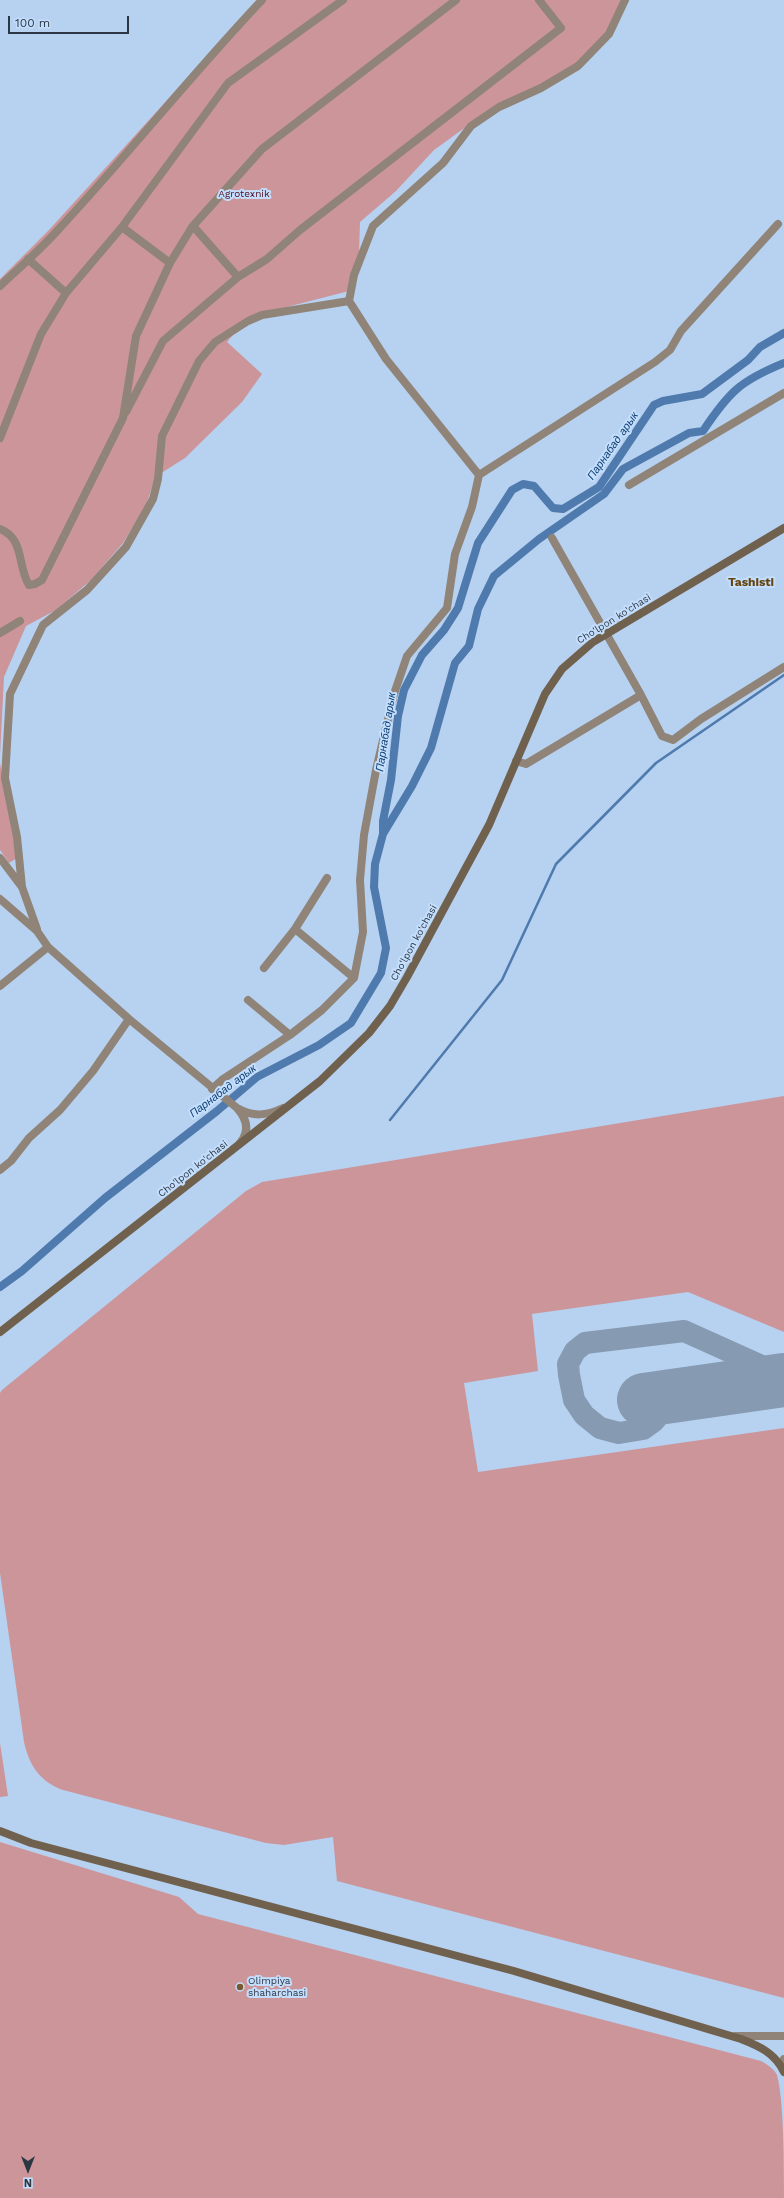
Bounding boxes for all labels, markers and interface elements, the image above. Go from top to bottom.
scale bar [10,8,131,34]
text: 100 m [15,16,50,30]
park label: Agrotexnik [218,188,270,200]
water label: Парнабад арык [585,409,641,483]
district label: Tashisti [728,575,774,589]
street label: Cho'lpon ko'chasi [575,591,653,647]
water label: Парнабад арык [373,691,399,773]
street label: Cho'lpon ko'chasi [388,903,440,983]
water label: Парнабад арык [187,1062,259,1120]
street label: Cho'lpon ko'chasi [156,1138,230,1200]
place label: Olimpiya shaharchasi [248,1975,306,1998]
marker: Olimpiya shaharchasi [235,1982,245,1992]
north arrow [8,2150,48,2190]
text: N [24,2176,32,2189]

